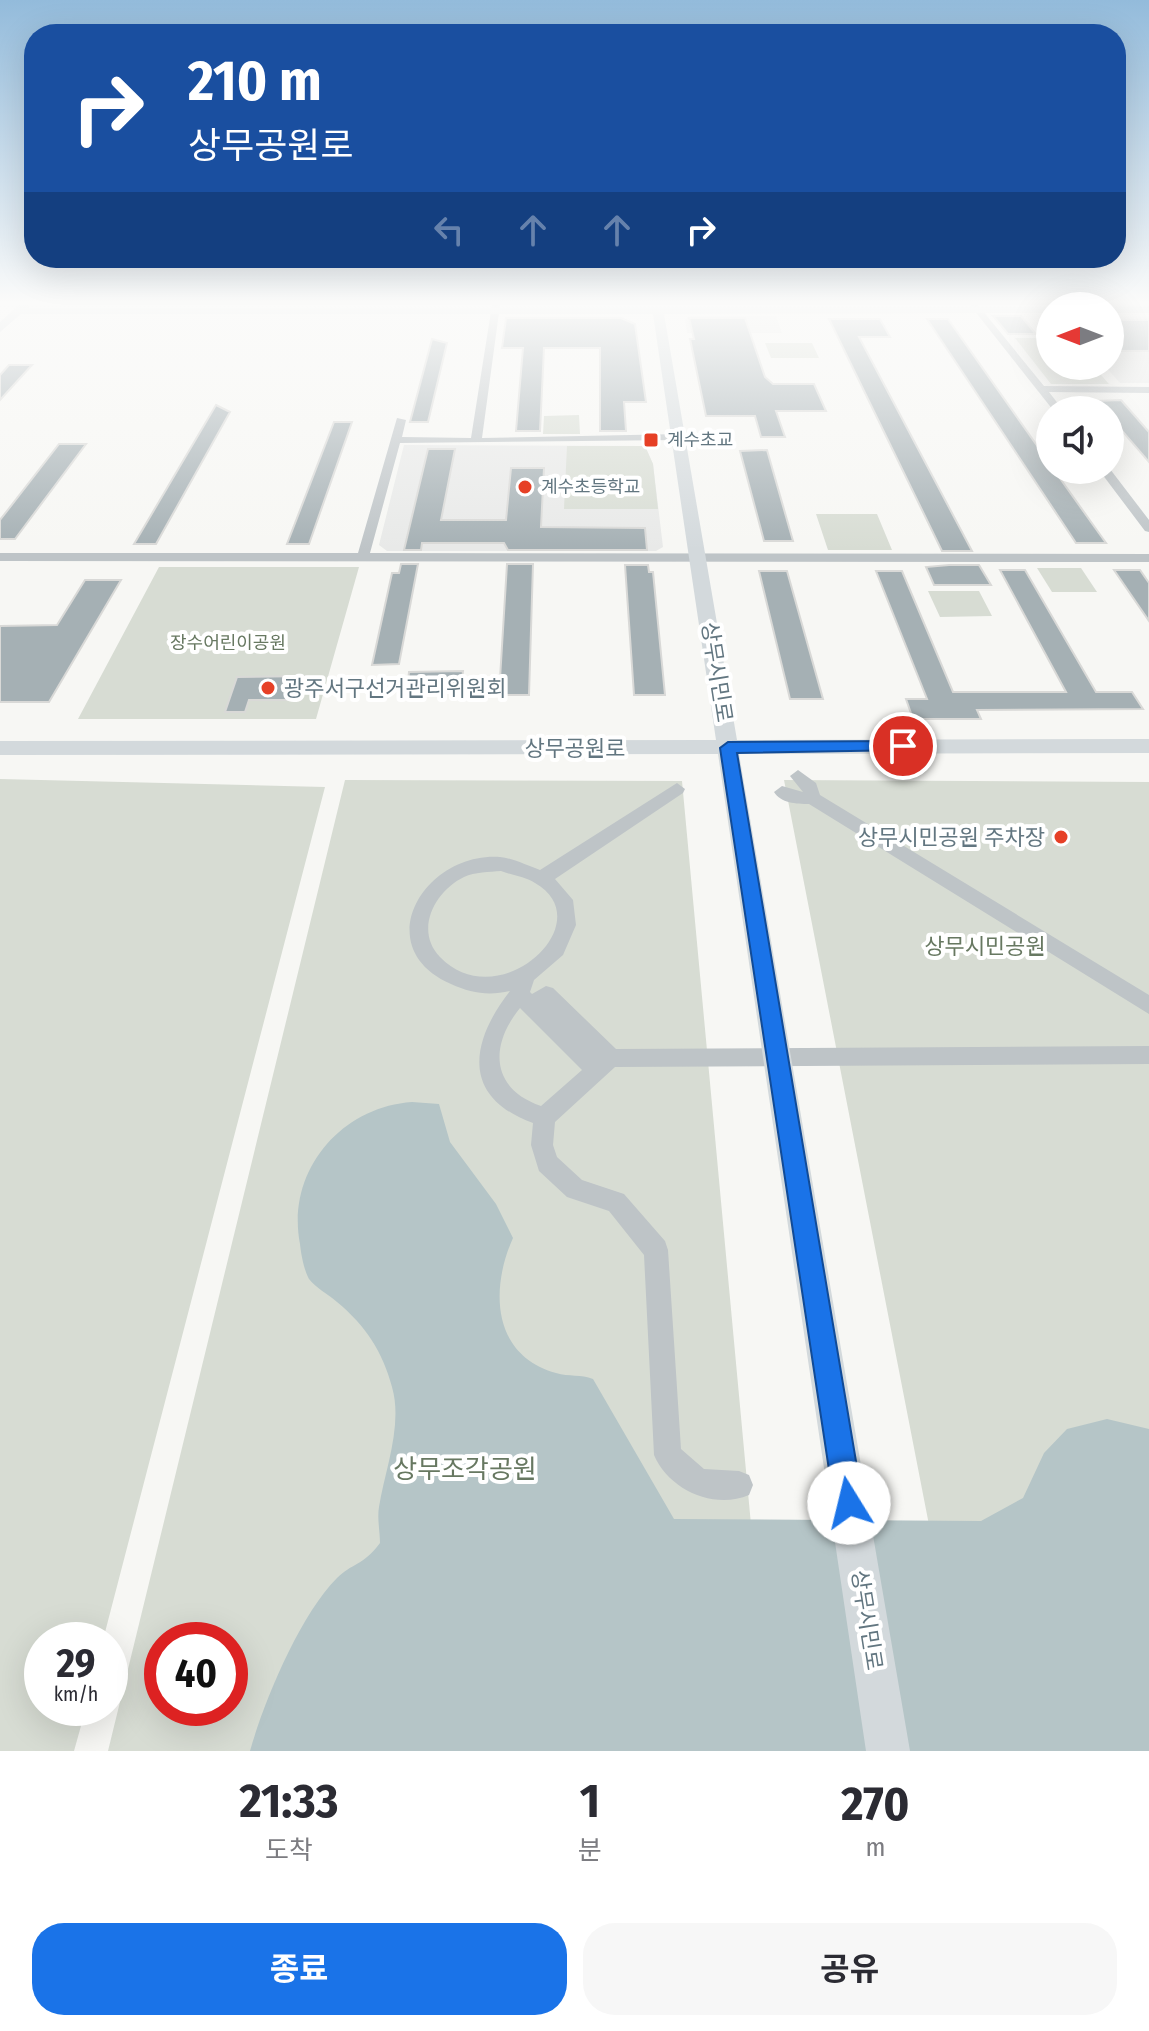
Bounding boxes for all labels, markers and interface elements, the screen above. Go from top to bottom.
text: 210 m [188,48,322,115]
icon: right [56,56,160,160]
text: 상무공원로 [188,124,354,168]
icon: left [427,208,471,252]
icon: ahead [511,208,555,252]
icon: ahead [595,208,639,252]
icon: right [679,208,723,252]
north arrow [1036,292,1124,380]
map controls [1036,292,1124,484]
button: sound [1036,396,1124,484]
place label: 계수초교 [667,429,733,451]
marker: 계수초교 [642,431,660,449]
place label: 계수초등학교 [541,476,640,498]
marker: 계수초등학교 [516,478,534,496]
street label: 상무시민로 [696,620,738,724]
park label: 장수어린이공원 [170,632,286,654]
place label: 광주서구선거관리위원회 [284,675,507,702]
marker: 광주서구선거관리위원회 [259,679,277,697]
pin [869,712,937,780]
icon: arrive [881,724,925,768]
street label: 상무공원로 [524,735,626,762]
place label: 상무시민공원 주차장 [858,824,1045,851]
marker: 상무시민공원 주차장 [1052,828,1070,846]
park label: 상무시민공원 [924,933,1046,960]
park label: 상무조각공원 [393,1454,537,1485]
position arrow [807,1461,891,1545]
street label: 상무시민로 [846,1568,888,1672]
speed limit sign: 40 [144,1622,248,1726]
text: 29 [56,1640,95,1688]
text: km/h [54,1682,98,1706]
text: 21:33 [239,1772,338,1830]
text: 1 [580,1772,600,1830]
text: 270 [841,1775,909,1833]
text: m [865,1832,885,1863]
text: 도착 [265,1835,313,1866]
text: 분 [578,1835,602,1866]
button: 종료 [32,1923,567,2015]
button: 공유 [583,1923,1117,2015]

